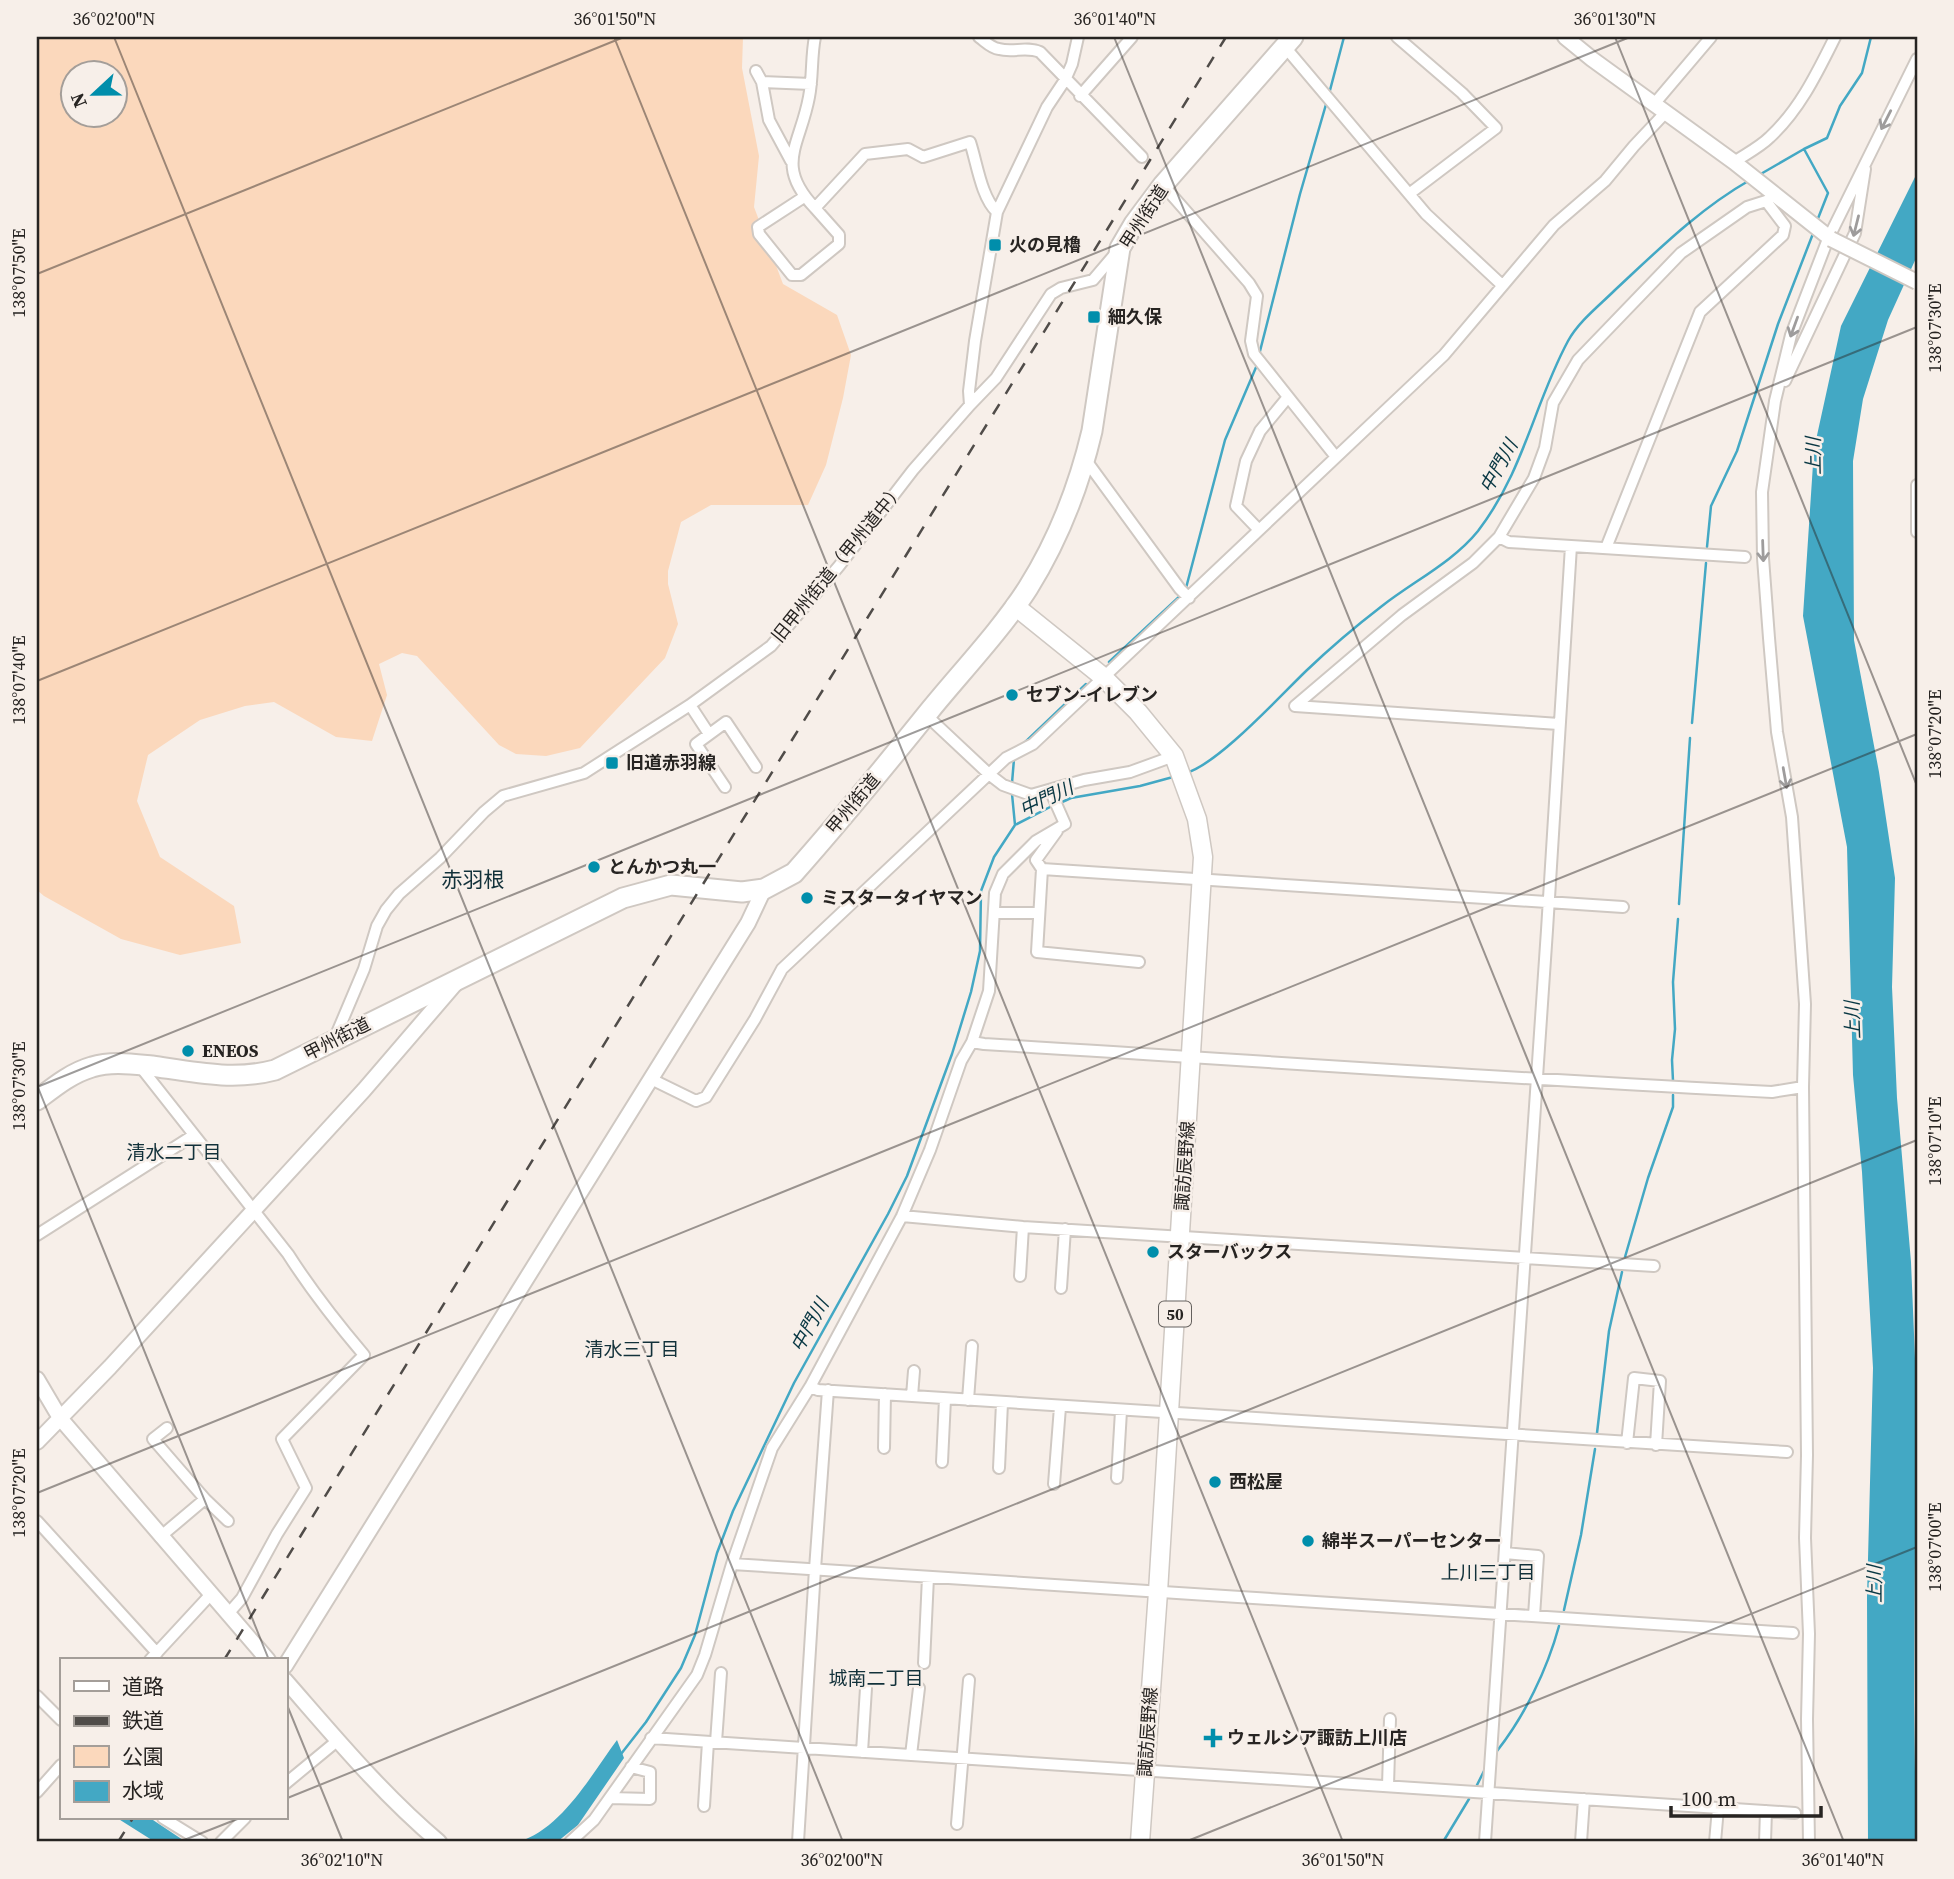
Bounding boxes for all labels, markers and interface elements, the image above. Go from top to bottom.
text: 36°02'00"N [73,6,155,31]
text: 36°01'50"N [574,6,656,31]
text: 36°01'40"N [1074,6,1156,31]
text: 36°01'30"N [1574,6,1656,31]
north arrow [60,60,130,130]
text: N [64,89,93,112]
one-way arrow [1879,109,1893,129]
street label: 甲州街道 [1113,180,1174,254]
one-way arrow [1848,214,1862,237]
text: 138°07'50"E [6,228,31,318]
place label: 火の見櫓 [1009,232,1081,257]
marker: 火の見櫓 [987,237,1003,253]
text: 138°07'30"E [1922,283,1947,373]
place label: 細久保 [1108,304,1163,329]
marker: 細久保 [1086,309,1102,325]
one-way arrow [1787,316,1800,338]
water label: 中門川 [1473,433,1524,497]
water label: 上川 [1800,435,1826,475]
street label: 旧甲州街道（甲州道中） [766,478,910,647]
one-way arrow [1757,540,1770,563]
text: 138°07'40"E [6,635,31,725]
place label: セブン-イレブン [1026,682,1158,707]
marker: セブン-イレブン [1004,687,1020,703]
text: 138°07'20"E [1922,689,1947,779]
place label: 旧道赤羽線 [626,750,716,775]
marker: 旧道赤羽線 [604,755,620,771]
one-way arrow [1779,766,1793,789]
street label: 甲州街道 [820,768,885,839]
water label: 中門川 [1015,773,1079,822]
place label: とんかつ丸一 [608,854,716,879]
marker: とんかつ丸一 [586,859,602,875]
district label: 赤羽根 [442,865,505,894]
place label: ミスタータイヤマン [821,885,982,910]
marker: ミスタータイヤマン [799,890,815,906]
water label: 上川 [1838,999,1866,1039]
street label: 甲州街道 [299,1011,375,1066]
place label: ENEOS [202,1038,259,1063]
text: 138°07'30"E [6,1041,31,1131]
marker: ENEOS [180,1043,196,1059]
text: 138°07'10"E [1922,1096,1947,1186]
street label: 諏訪辰野線 [1169,1120,1200,1212]
district label: 清水二丁目 [126,1139,222,1165]
place label: スターバックス [1167,1239,1292,1264]
marker: スターバックス [1145,1244,1161,1260]
water label: 中門川 [784,1292,835,1356]
road number: 50 [1159,1302,1191,1326]
district label: 清水三丁目 [584,1336,680,1362]
text: 138°07'20"E [6,1448,31,1538]
place label: 西松屋 [1229,1469,1283,1494]
marker: 西松屋 [1207,1474,1223,1490]
text: 138°07'00"E [1922,1502,1947,1592]
place label: 綿半スーパーセンター [1322,1528,1502,1553]
marker: 綿半スーパーセンター [1300,1533,1316,1549]
district label: 上川三丁目 [1440,1559,1536,1585]
water label: 上川 [1861,1563,1887,1603]
legend [60,1658,287,1820]
district label: 城南二丁目 [828,1665,924,1691]
text: 道路 [122,1672,164,1701]
street label: 諏訪辰野線 [1132,1686,1163,1778]
text: 鉄道 [122,1706,164,1735]
place label: ウェルシア諏訪上川店 [1227,1725,1407,1750]
marker: ウェルシア諏訪上川店 [1205,1730,1221,1746]
text: 公園 [122,1742,164,1771]
scale bar [1671,1774,1821,1818]
text: 水域 [122,1776,164,1805]
text: 100 m [1681,1784,1736,1813]
text: 36°02'10"N [301,1847,383,1872]
text: 36°02'00"N [801,1847,883,1872]
text: 36°01'50"N [1302,1847,1384,1872]
text: 36°01'40"N [1802,1847,1884,1872]

